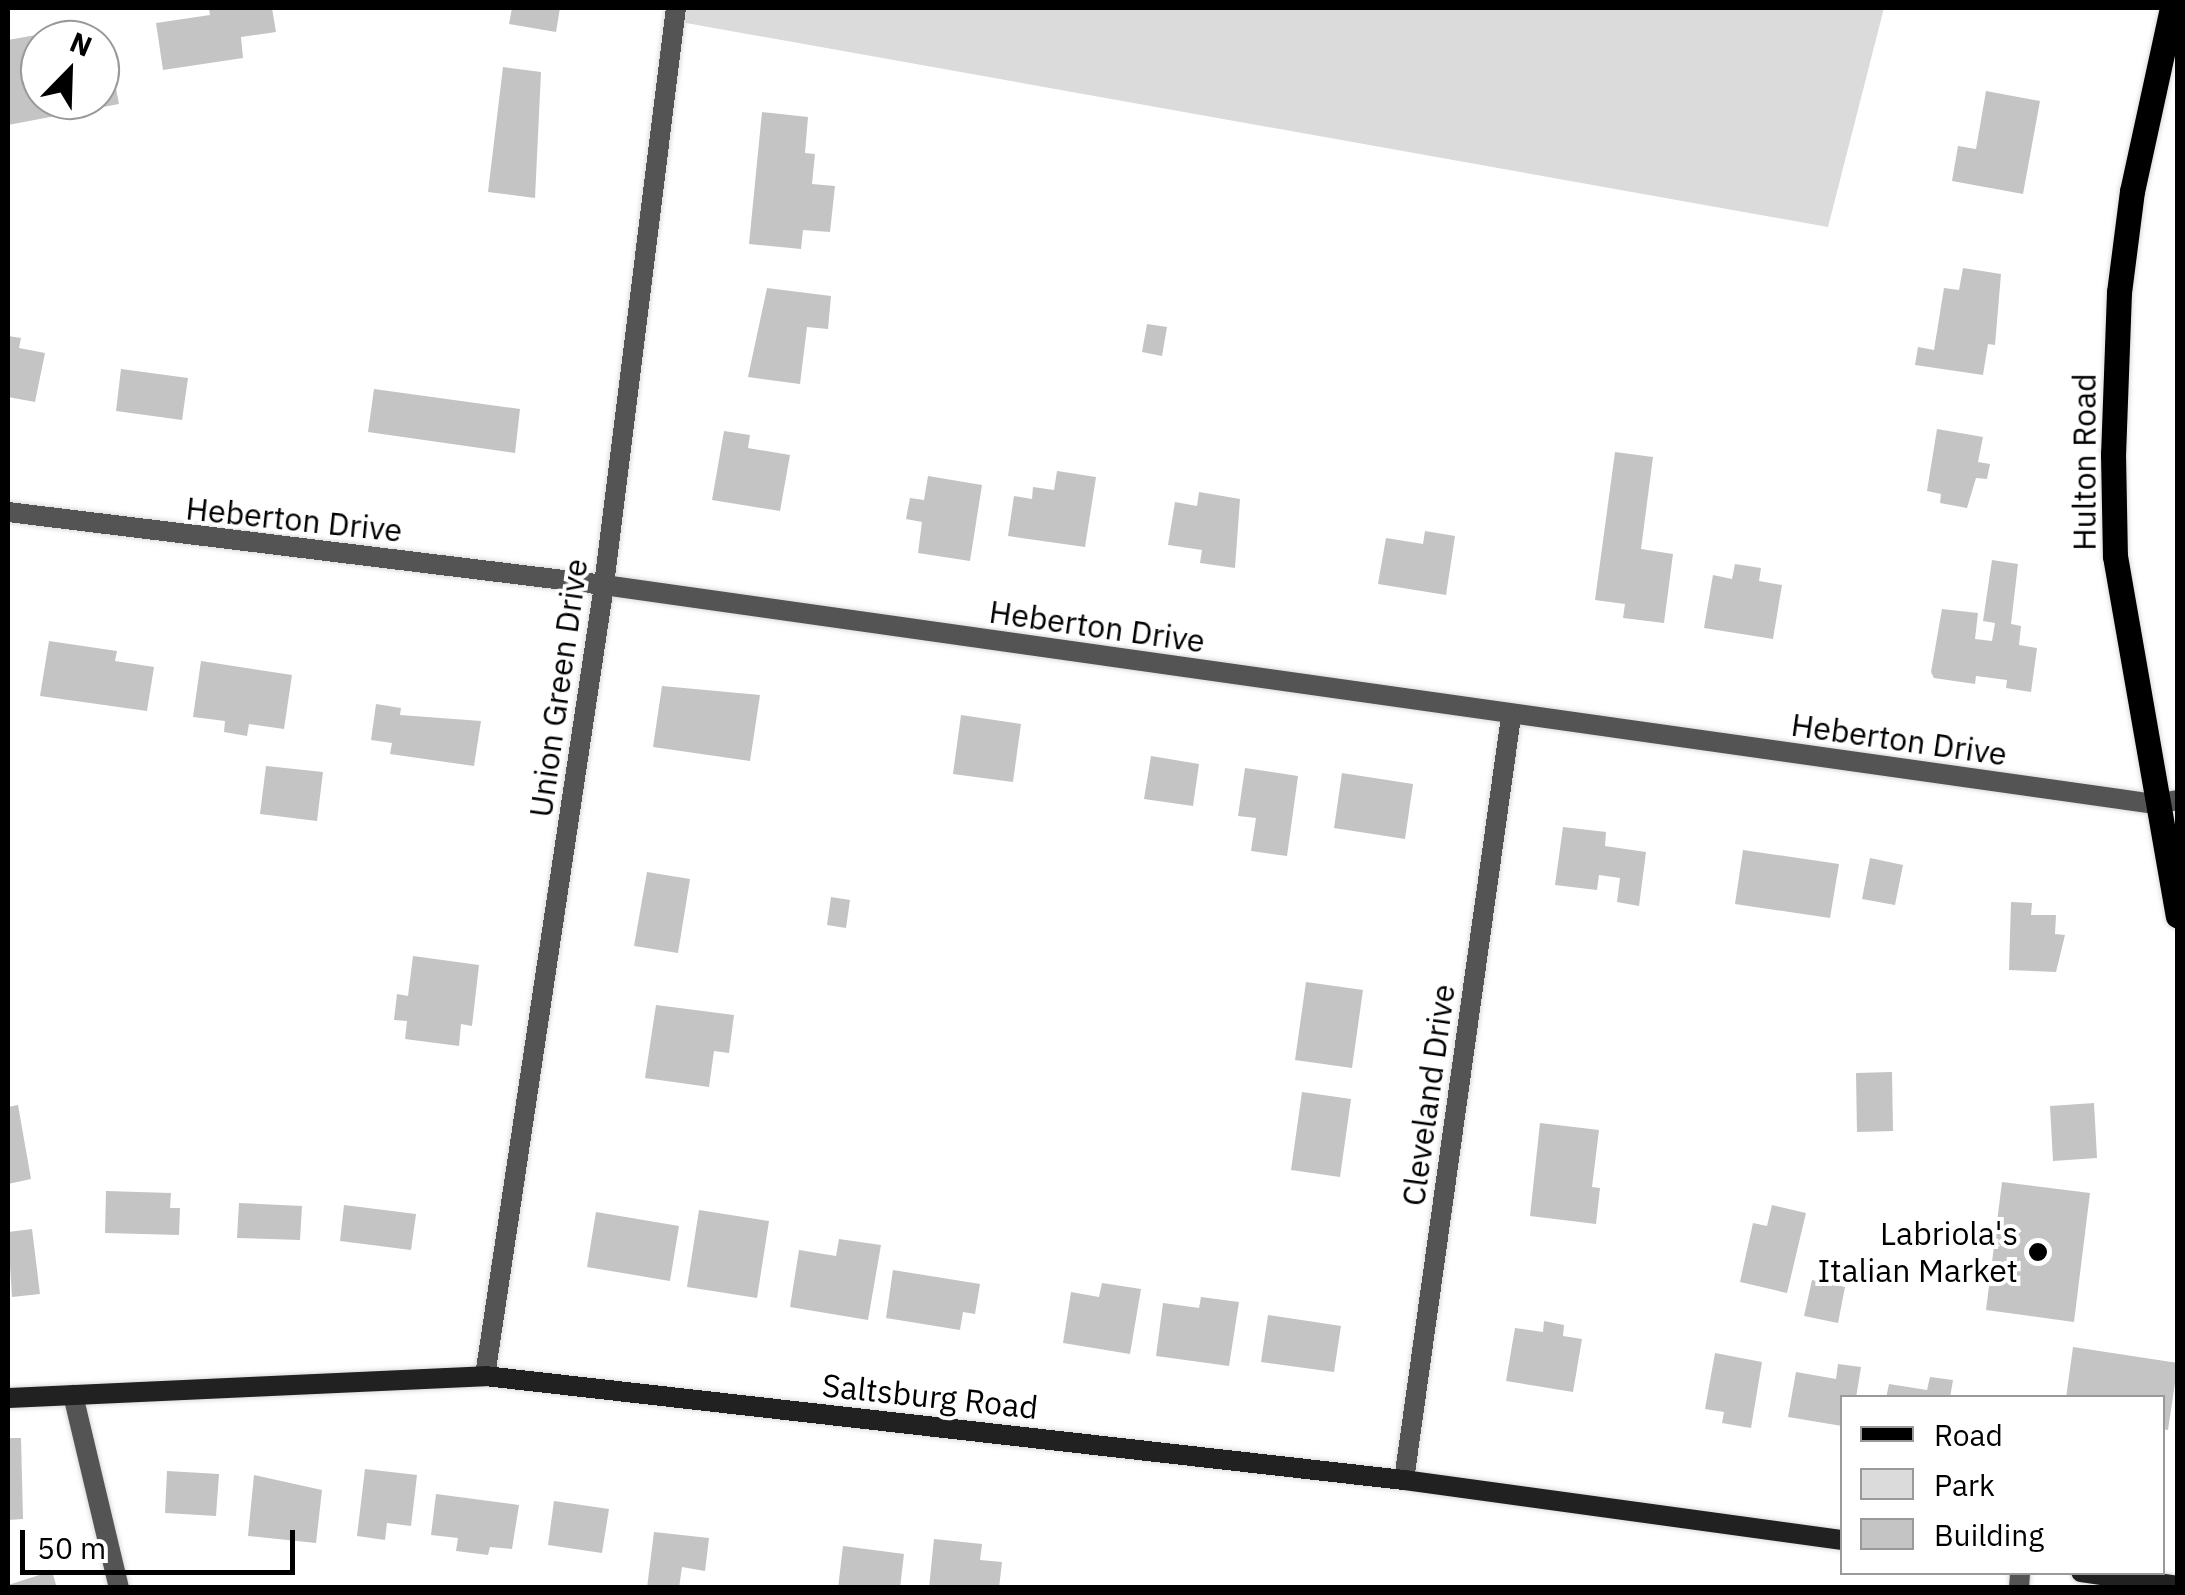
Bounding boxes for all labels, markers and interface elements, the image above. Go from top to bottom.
north arrow [20,20,120,120]
text: N [65,23,98,65]
street label: Hulton Road [2065,373,2103,551]
street label: Heberton Drive [184,489,404,549]
street label: Union Green Drive [521,556,595,820]
street label: Heberton Drive [987,592,1207,660]
street label: Heberton Drive [1789,705,2009,773]
street label: Cleveland Drive [1393,982,1463,1208]
place label: Labriola's Italian Market [1817,1215,2018,1290]
marker: Labriola's Italian Market [2027,1241,2049,1263]
street label: Saltsburg Road [820,1366,1040,1426]
legend [1840,1395,2165,1575]
text: Road [1934,1415,2003,1454]
text: Park [1934,1465,1995,1504]
scale bar [25,1510,300,1572]
text: Building [1934,1515,2044,1554]
text: 50 m [37,1528,106,1567]

